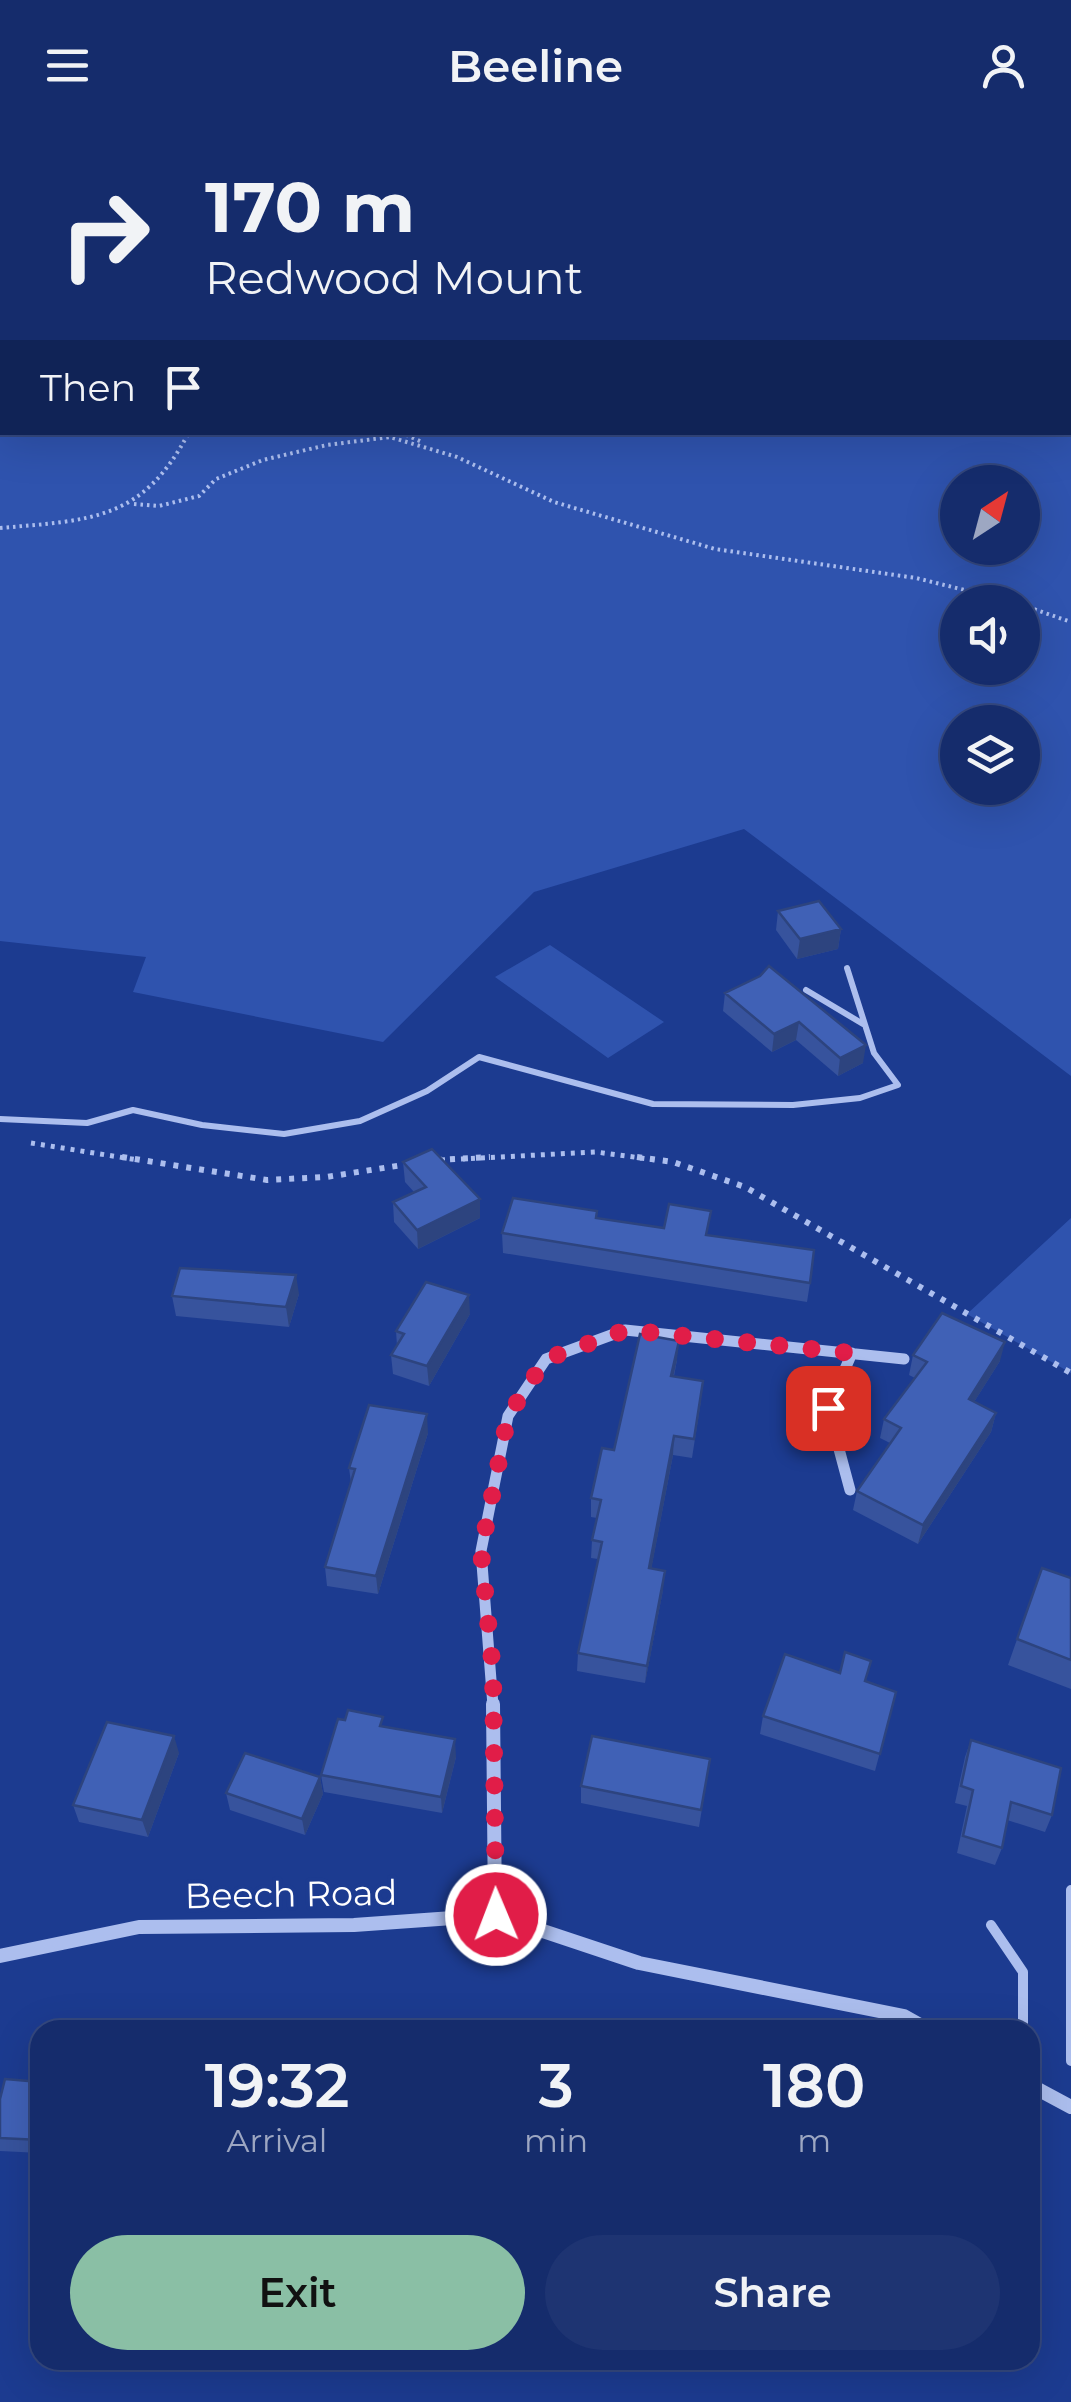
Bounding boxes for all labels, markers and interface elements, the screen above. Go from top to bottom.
icon: menu [40,38,95,93]
text: Beeline [448,38,623,93]
icon: person [976,38,1031,93]
text: 170 m [205,164,415,250]
icon: right [40,170,170,300]
text: Redwood Mount [205,250,583,305]
icon: arrive [156,360,211,415]
text: Then [40,364,136,411]
north arrow [940,465,1040,565]
map controls [940,465,1040,805]
button: sound [940,585,1040,685]
button: layers [940,705,1040,805]
pin [786,1366,871,1451]
icon: arrive [801,1381,856,1436]
position arrow [444,1863,548,1967]
street label: Beech Road [184,1871,398,1917]
text: 19:32 [205,2049,349,2122]
text: 3 [539,2049,574,2122]
text: 180 [763,2049,865,2122]
text: Arrival [227,2121,327,2160]
text: min [524,2121,588,2160]
text: m [797,2121,831,2160]
button: Exit [70,2235,525,2350]
button: Share [545,2235,1000,2350]

